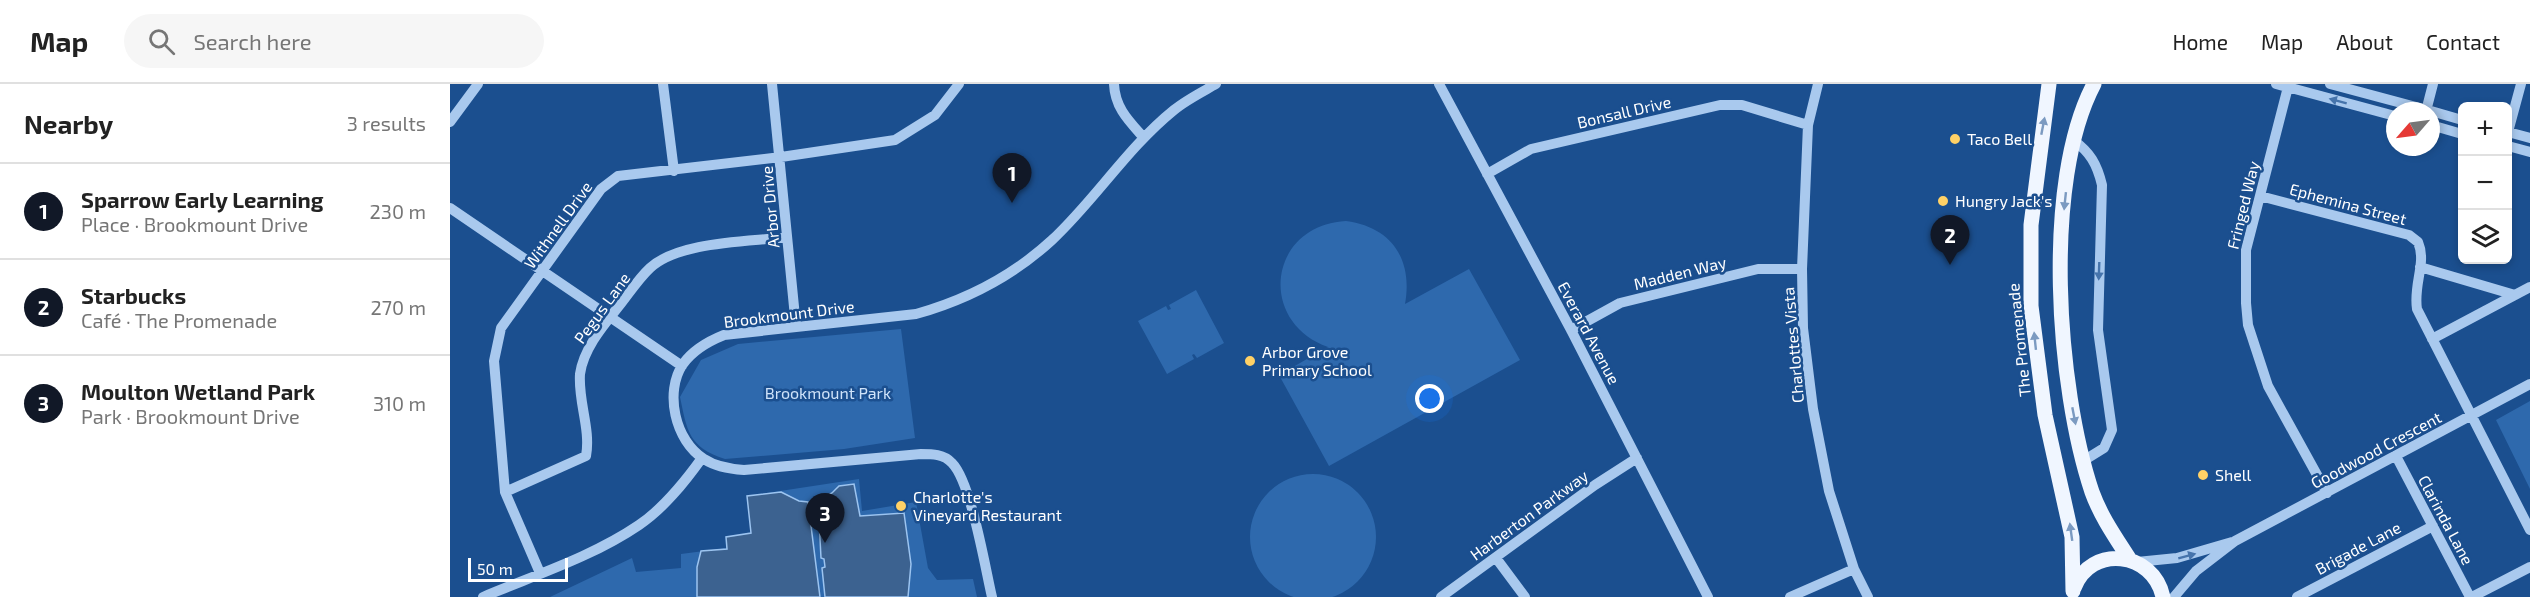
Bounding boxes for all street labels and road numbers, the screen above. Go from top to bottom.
street label: Bonsall Drive [1575,91,1673,132]
street label: Fringed Way [2222,158,2263,251]
street label: Arbor Drive [756,165,783,249]
street label: Withnell Drive [520,177,596,272]
street label: Ephemina Street [2288,179,2409,228]
street label: Madden Way [1632,252,1729,293]
street label: Pegus Lane [570,269,634,347]
street label: Everard Avenue [1554,278,1624,387]
street label: The Promenade [2003,282,2034,398]
street label: Charlottes Vista [1778,286,1807,404]
street label: Brookmount Drive [722,296,855,331]
street label: Goodwood Crescent [2307,407,2444,492]
street label: Harberton Parkway [1466,465,1592,564]
street label: Clarinda Lane [2415,472,2478,568]
street label: Brigade Lane [2312,517,2404,578]

